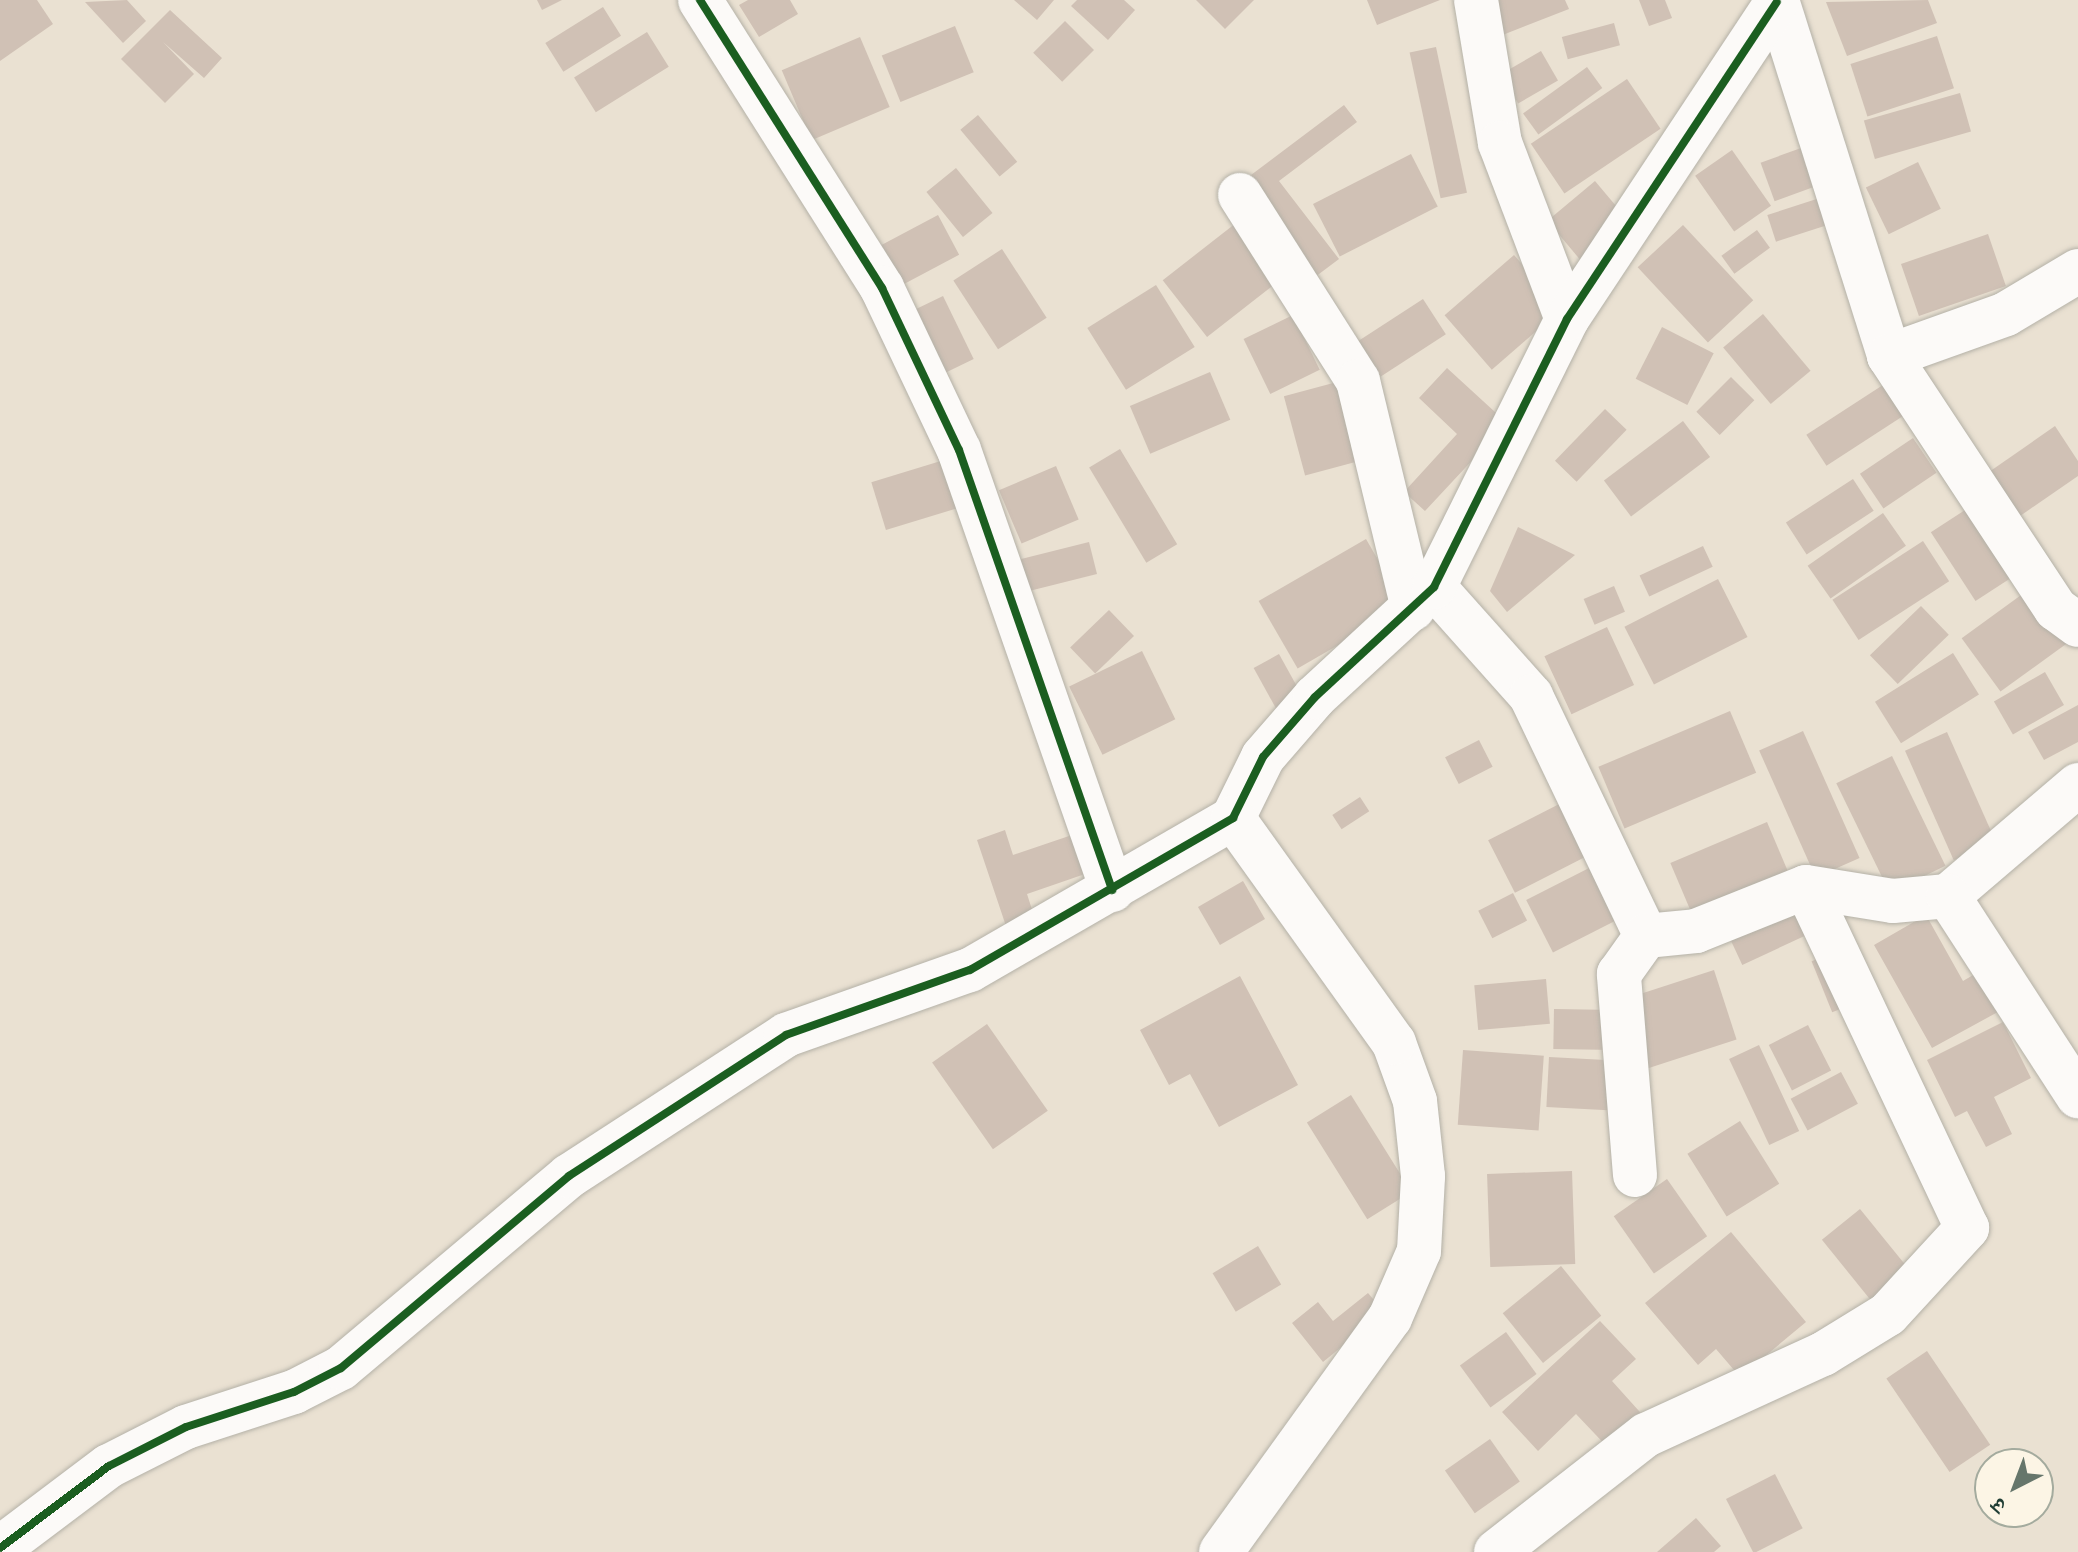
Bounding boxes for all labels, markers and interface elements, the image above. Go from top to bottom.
north arrow [1974,1448,2054,1528]
text: उ [1986,1490,2013,1519]

